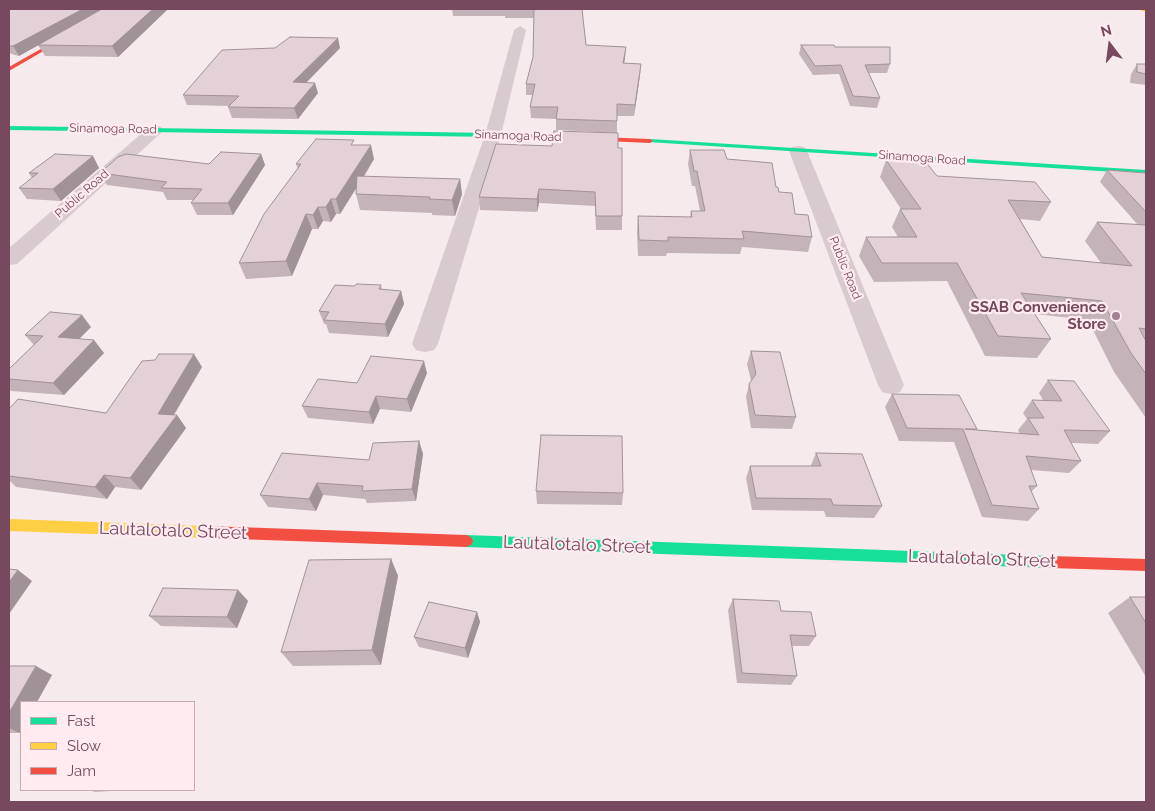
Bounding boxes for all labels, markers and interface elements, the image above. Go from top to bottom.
north arrow [1085,20,1135,70]
text: N [1099,21,1113,40]
street label: Sinamoga Road [69,121,157,137]
street label: Sinamoga Road [474,127,562,145]
street label: Sinamoga Road [878,148,966,168]
street label: Public Road [52,167,112,221]
street label: Public Road [826,235,864,301]
place label: SSAB Convenience Store [970,298,1106,333]
marker: SSAB Convenience Store [1110,310,1122,322]
street label: Lautalotalo Street [99,518,247,544]
street label: Lautalotalo Street [503,532,651,558]
street label: Lautalotalo Street [908,546,1056,572]
legend [20,701,195,791]
text: Fast [67,712,95,730]
text: Slow [67,737,101,755]
text: Jam [67,762,96,780]

